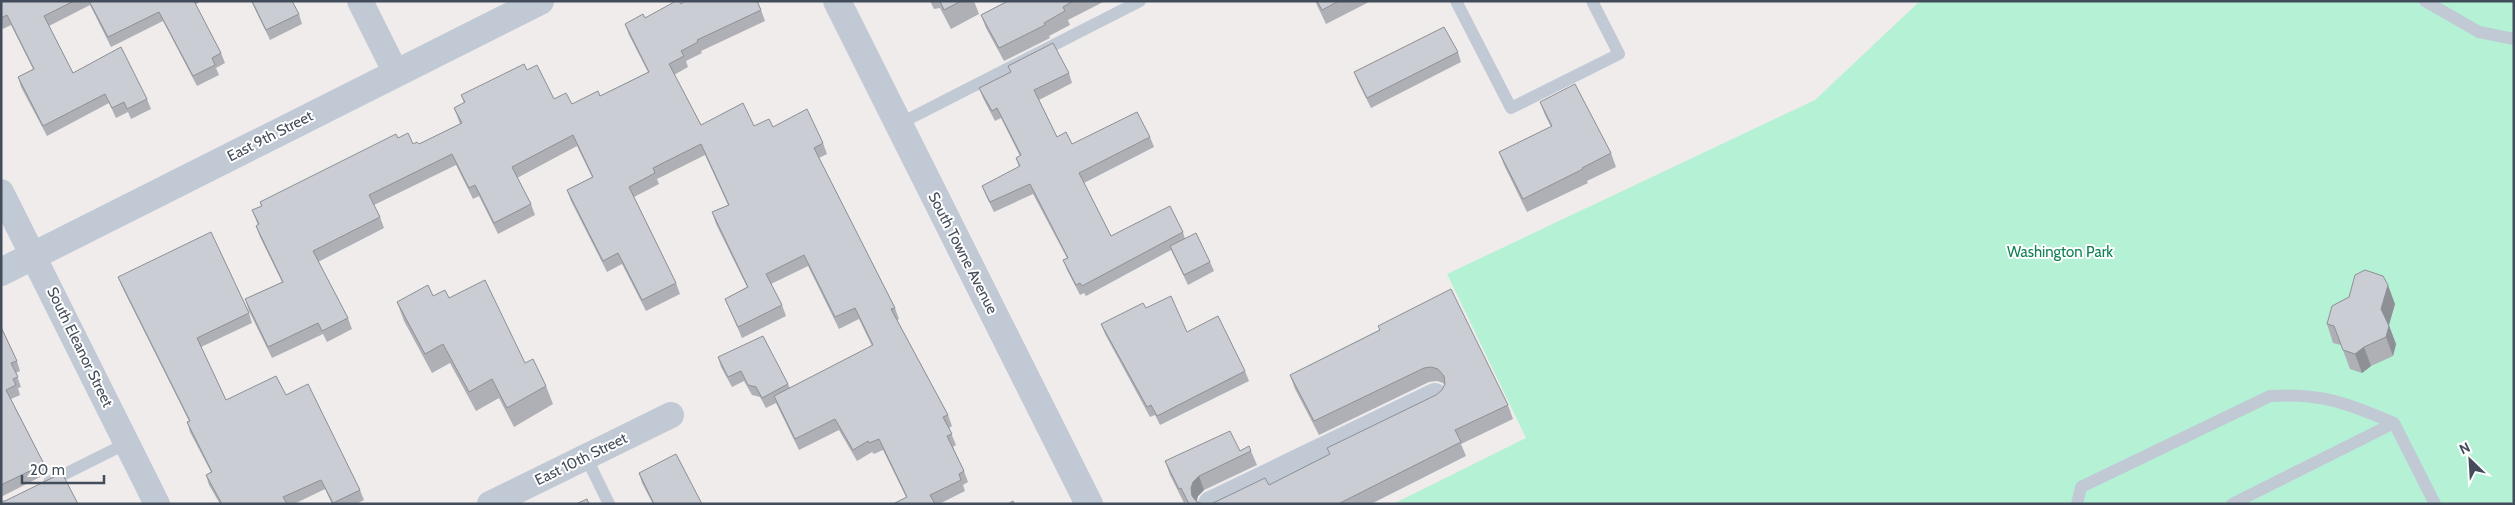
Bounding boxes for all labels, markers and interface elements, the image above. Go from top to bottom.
street label: East 9th Street [224,107,316,165]
street label: South Towne Avenue [924,189,1002,317]
park label: Washington Park [2007,243,2113,261]
street label: South Eleanor Street [43,284,117,410]
street label: East 10th Street [532,429,630,489]
north arrow [2445,435,2495,485]
text: N [2456,438,2473,458]
scale bar [22,452,105,484]
text: 20 m [30,461,65,479]

